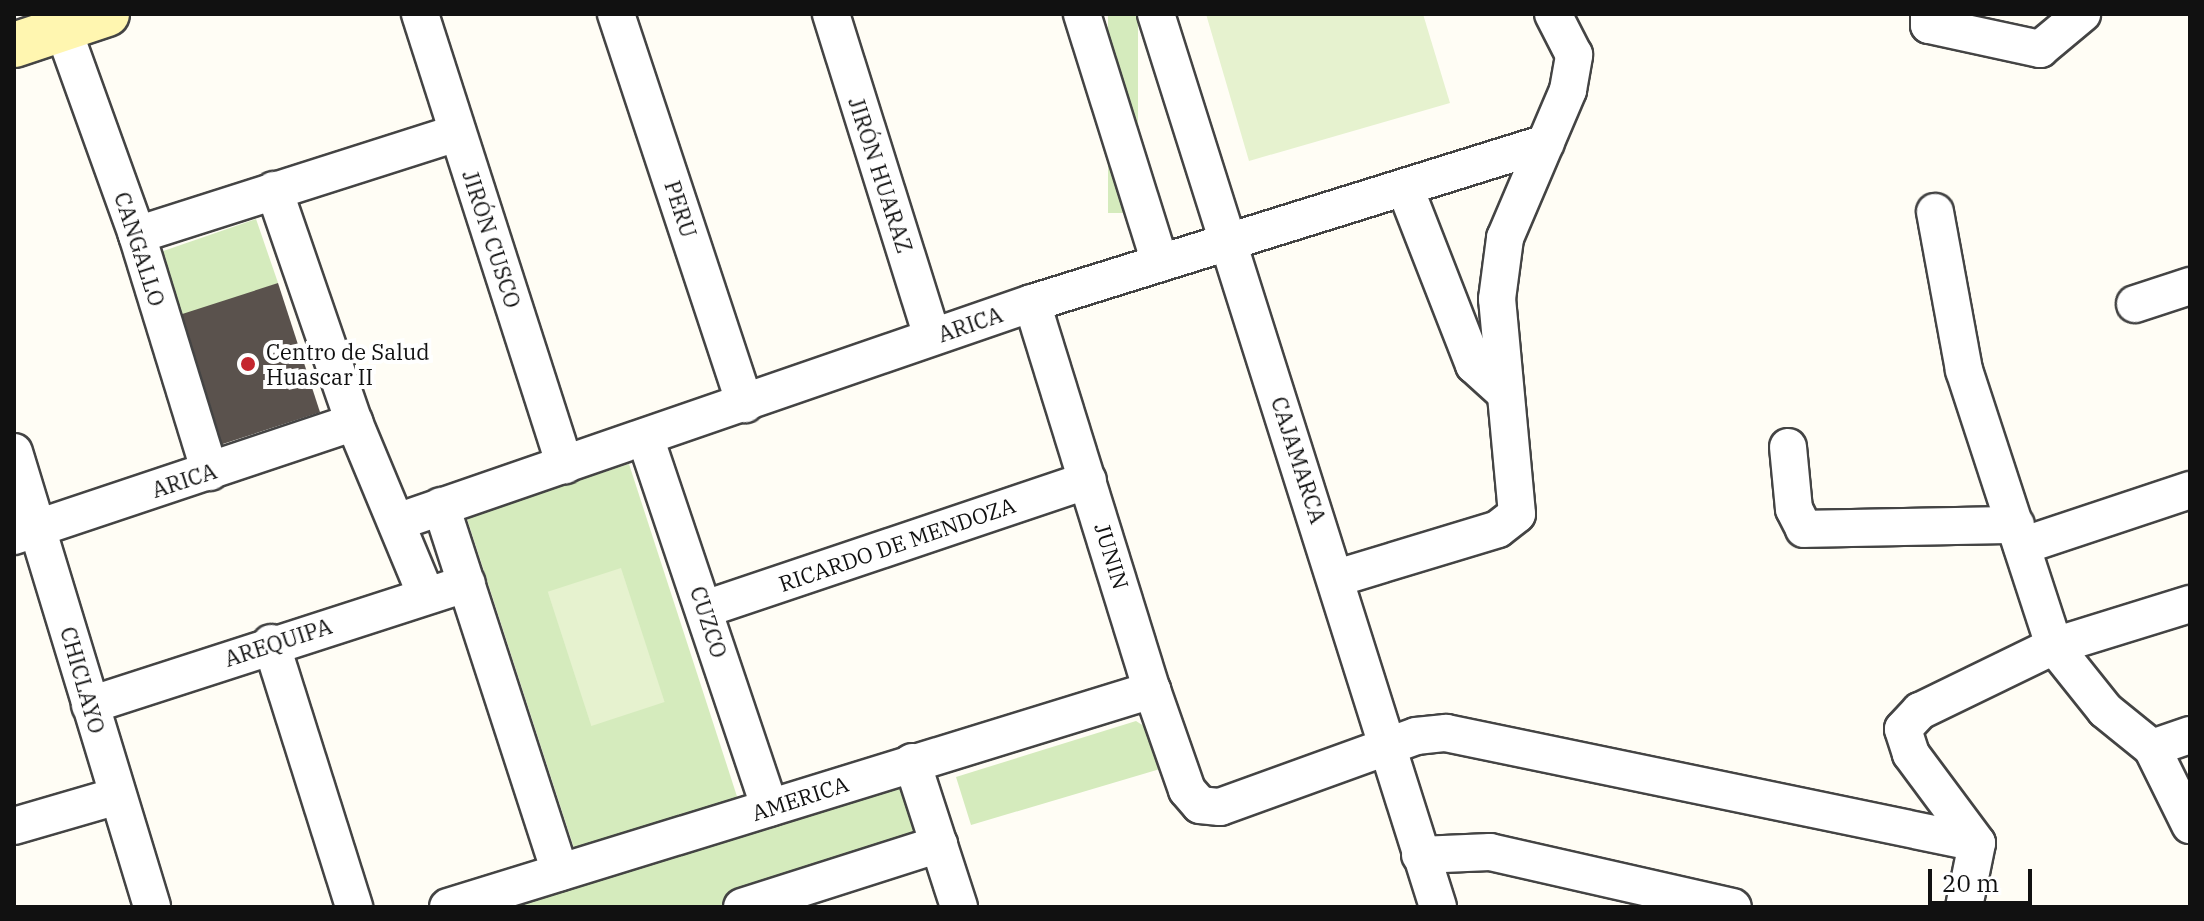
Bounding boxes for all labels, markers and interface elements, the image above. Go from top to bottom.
street label: JIRÓN HUARAZ [843,94,919,256]
street label: JIRÓN CUSCO [457,167,527,311]
street label: PERU [659,177,703,241]
street label: CANGALLO [109,189,171,309]
street label: ARICA [934,301,1006,347]
place label: Centro de Salud Huascar II [266,338,430,390]
marker: Centro de Salud Huascar II [237,353,259,375]
street label: CAJAMARCA [1266,393,1332,527]
street label: ARICA [148,457,220,503]
street label: RICARDO DE MENDOZA [775,491,1019,597]
street label: JUNIN [1089,520,1135,592]
street label: CUZCO [685,583,733,661]
street label: AREQUIPA [221,612,335,672]
street label: CHICLAYO [55,624,111,736]
street label: AMERICA [748,770,852,826]
scale bar [1932,853,2036,903]
text: 20 m [1942,867,1999,899]

